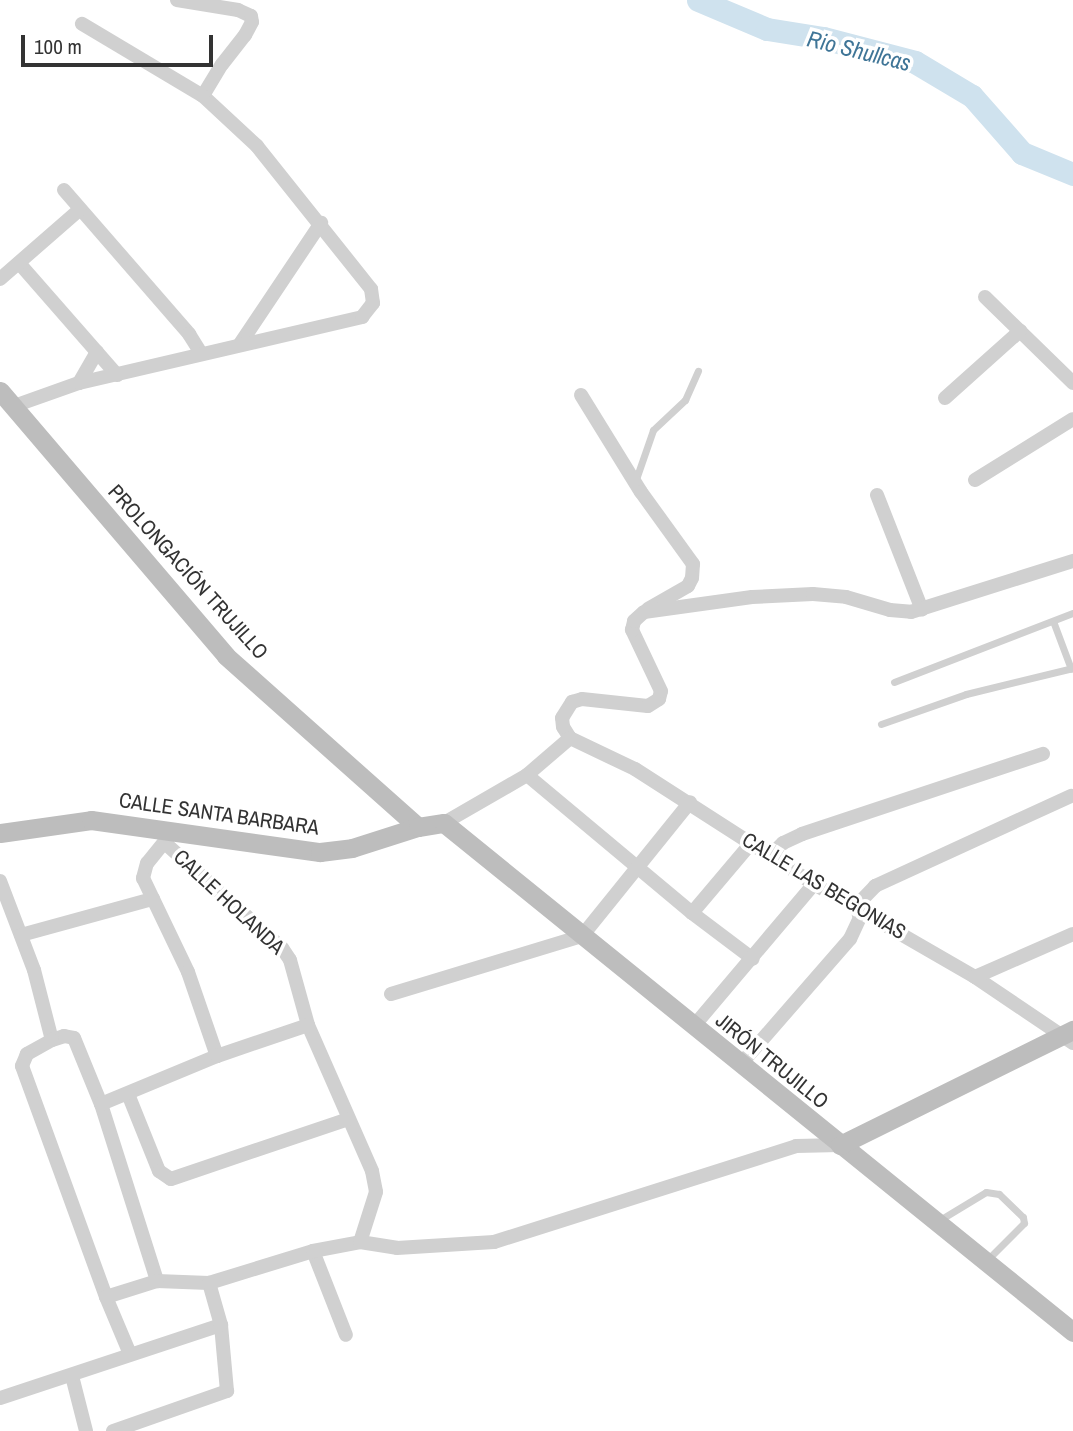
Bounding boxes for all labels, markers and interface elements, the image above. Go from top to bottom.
scale bar [24,21,217,65]
water label: Rio Shullcas [804,25,914,77]
text: 100 m [34,32,82,61]
street label: PROLONGACIÓN TRUJILLO [103,479,273,665]
street label: CALLE SANTA BARBARA [117,787,321,841]
street label: CALLE LAS BEGONIAS [738,827,910,945]
street label: CALLE HOLANDA [168,844,290,960]
street label: JIRÓN TRUJILLO [711,1008,833,1114]

